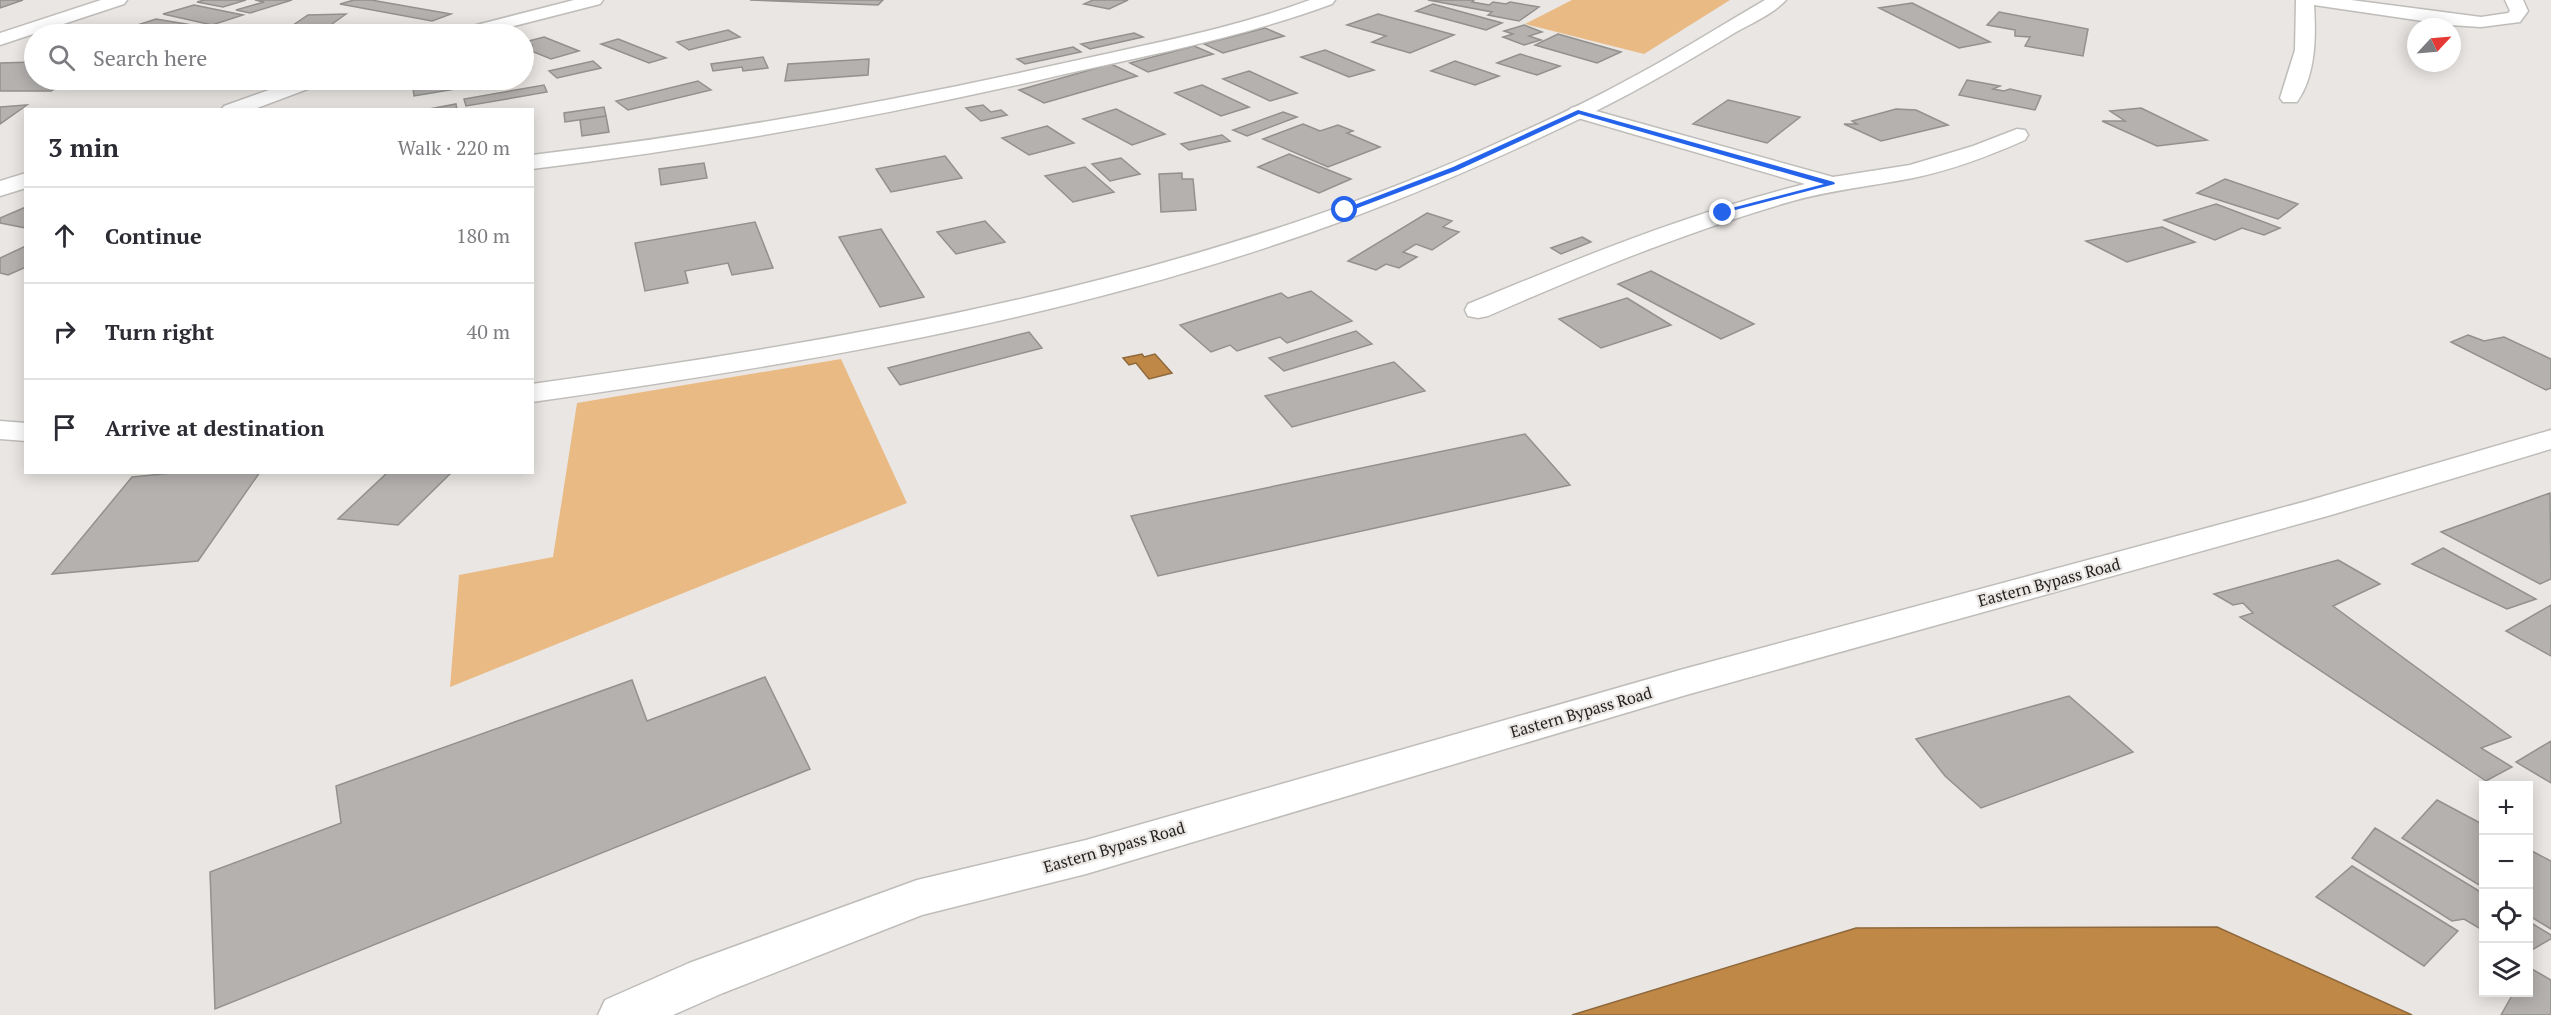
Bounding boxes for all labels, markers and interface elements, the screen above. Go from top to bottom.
north arrow [2407,18,2461,72]
search box [24,24,534,90]
icon: search [45,41,78,74]
text: Search here [93,43,207,72]
text: 3 min [48,130,119,164]
text: Walk · 220 m [398,134,510,161]
route start [1331,196,1357,222]
route end [1709,199,1735,225]
icon: ahead [48,219,81,252]
text: Continue [105,221,202,250]
text: 180 m [456,222,510,249]
icon: right [48,315,81,348]
text: Turn right [105,317,214,346]
text: 40 m [467,318,510,345]
icon: arrive [48,411,81,444]
text: Arrive at destination [105,413,324,442]
street label: Eastern Bypass Road [1975,552,2123,612]
street label: Eastern Bypass Road [1508,681,1654,743]
map controls [2479,781,2533,997]
button: + [2479,781,2533,835]
street label: Eastern Bypass Road [1041,816,1187,878]
button: − [2479,835,2533,889]
button: locate [2479,889,2533,943]
button: layers [2479,943,2533,997]

